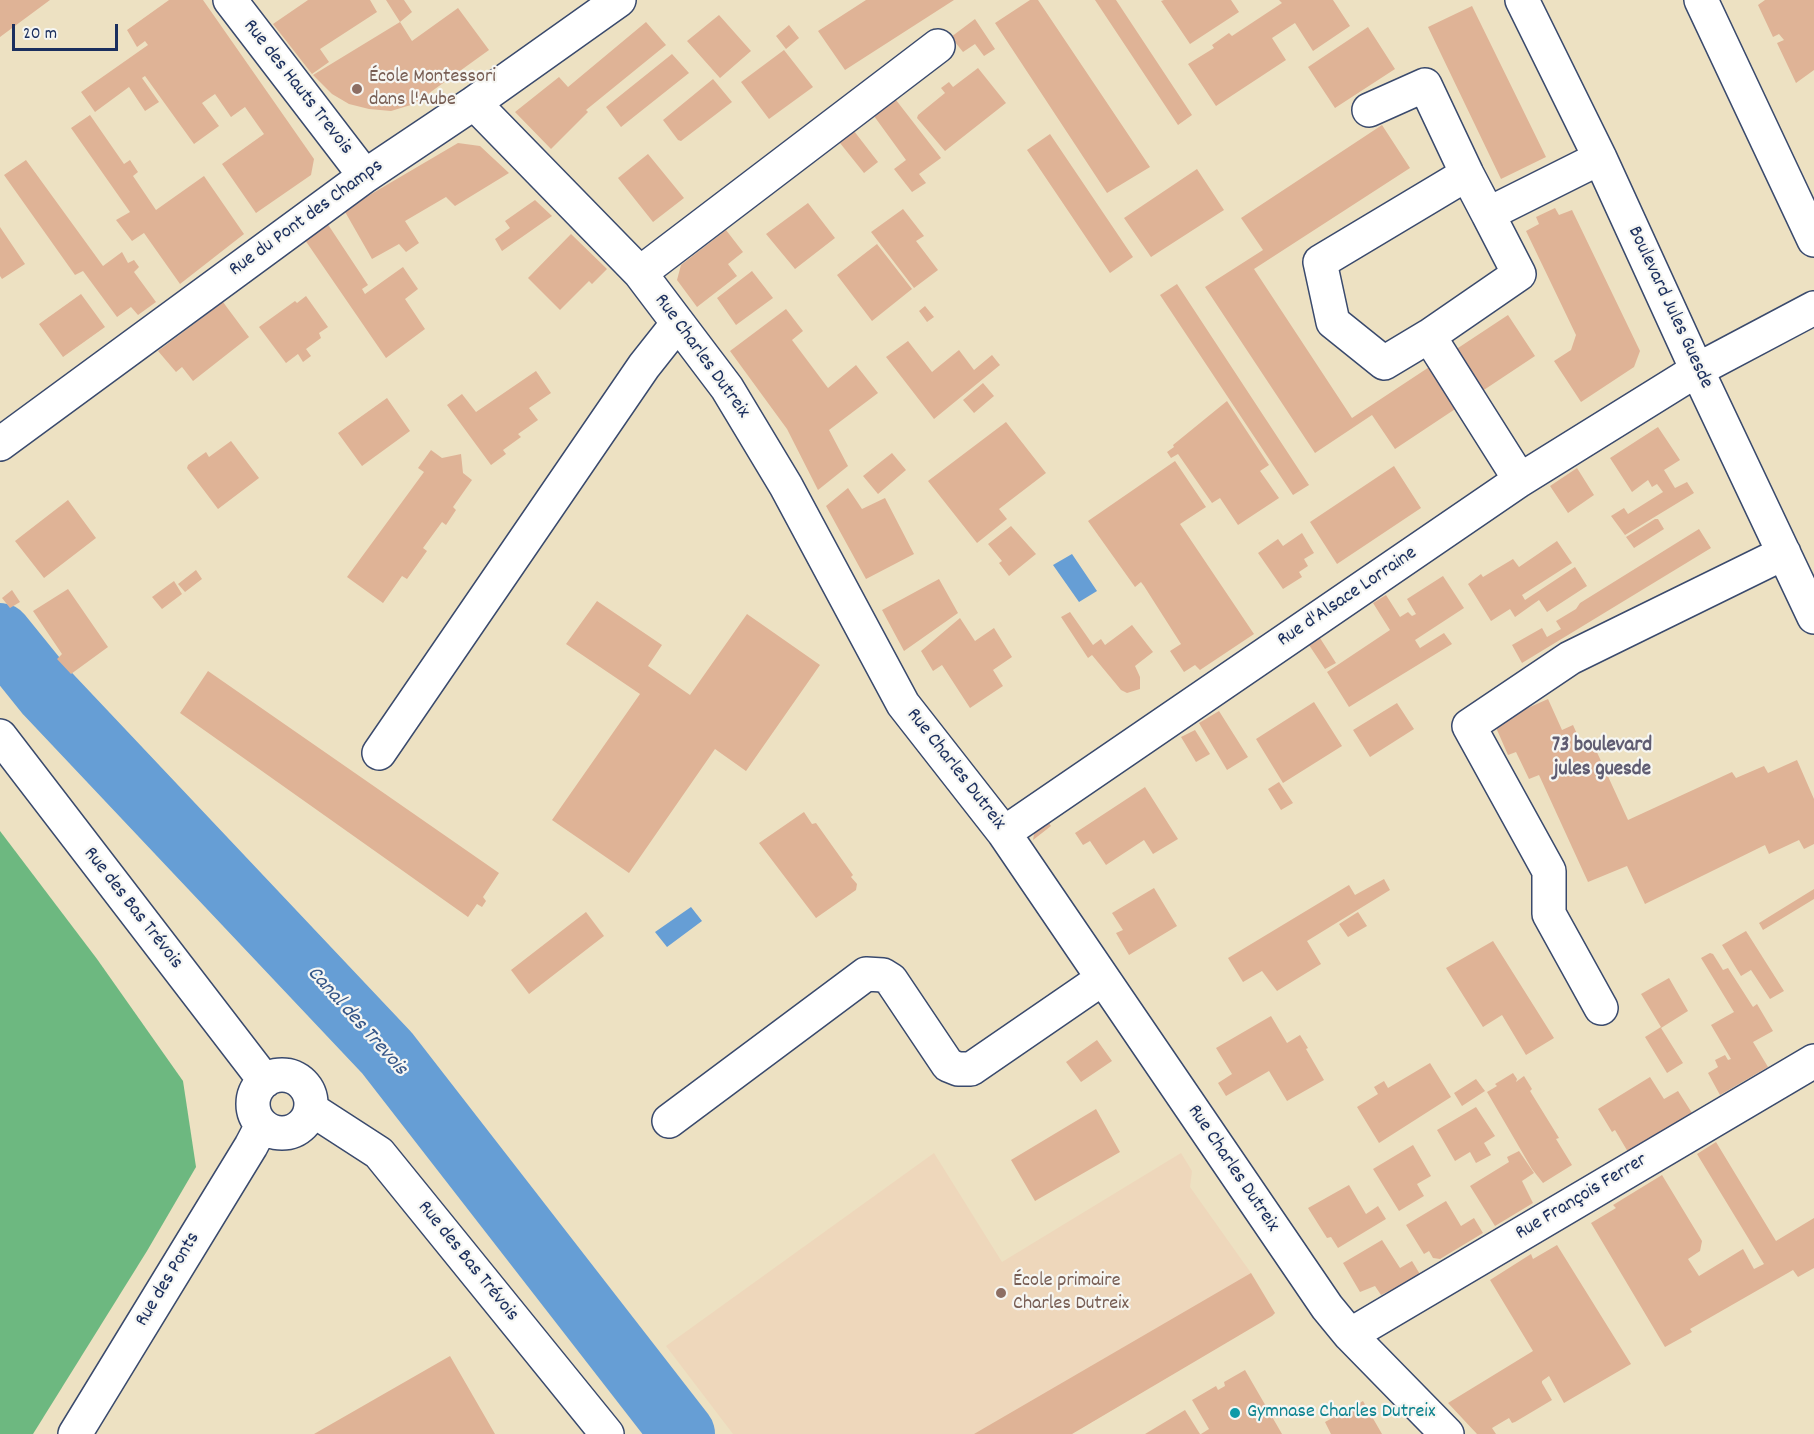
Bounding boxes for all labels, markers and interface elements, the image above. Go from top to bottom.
scale bar [15,12,122,50]
street label: Rue des Hauts Trevois [237,16,357,160]
text: 20 m [23,22,57,47]
place label: École Montessori dans l'Aube [369,66,496,113]
marker: École Montessori dans l'Aube [350,82,364,96]
street label: Rue du Pont des Champs [225,155,389,283]
street label: Boulevard Jules Guesde [1621,223,1717,393]
street label: Rue Charles Dutreix [648,290,754,424]
street label: Rue d'Alsace Lorraine [1274,542,1422,654]
street label: Rue Charles Dutreix [900,704,1010,836]
district label: 73 boulevard jules guesde [1552,734,1652,784]
street label: Rue des Bas Trévois [77,843,187,975]
water label: Canal des Trevois [300,962,412,1082]
street label: Rue Charles Dutreix [1181,1101,1283,1237]
street label: Rue François Ferrer [1512,1149,1652,1247]
street label: Rue des Bas Trévois [411,1197,523,1327]
street label: Rue des Ponts [131,1228,207,1332]
place label: École primaire Charles Dutreix [1013,1270,1129,1317]
marker: École primaire Charles Dutreix [994,1286,1008,1300]
place label: Gymnase Charles Dutreix [1247,1401,1435,1425]
marker: Gymnase Charles Dutreix [1228,1406,1242,1420]

